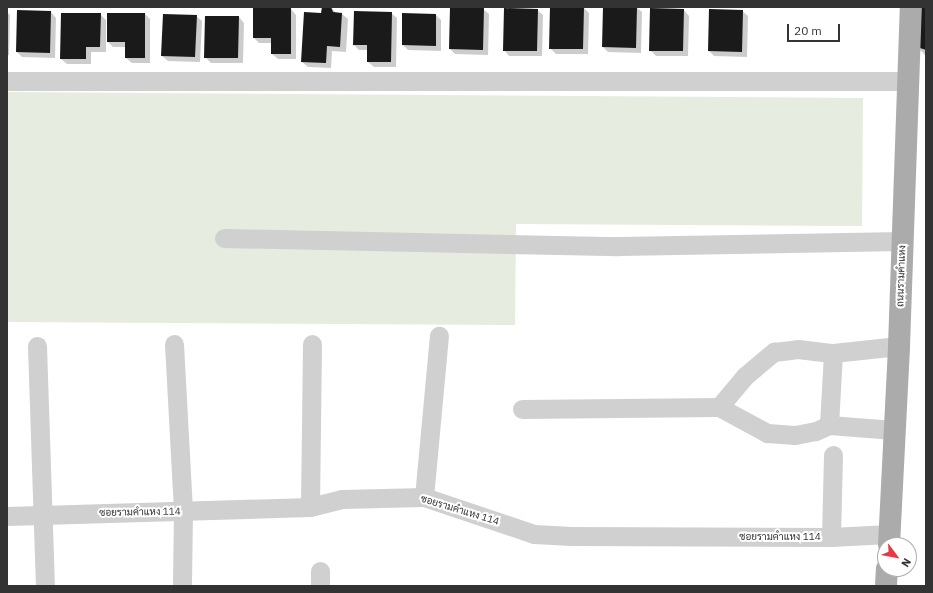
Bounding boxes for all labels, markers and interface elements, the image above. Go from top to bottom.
scale bar [789,16,842,42]
text: 20 m [794,23,822,38]
street label: ถนนรามคำแหง [894,245,908,307]
street label: ซอยรามคำแหง 114 [419,492,501,528]
street label: ซอยรามคำแหง 114 [99,505,181,519]
street label: ซอยรามคำแหง 114 [739,531,821,543]
north arrow [877,537,917,577]
text: N [898,556,914,570]

